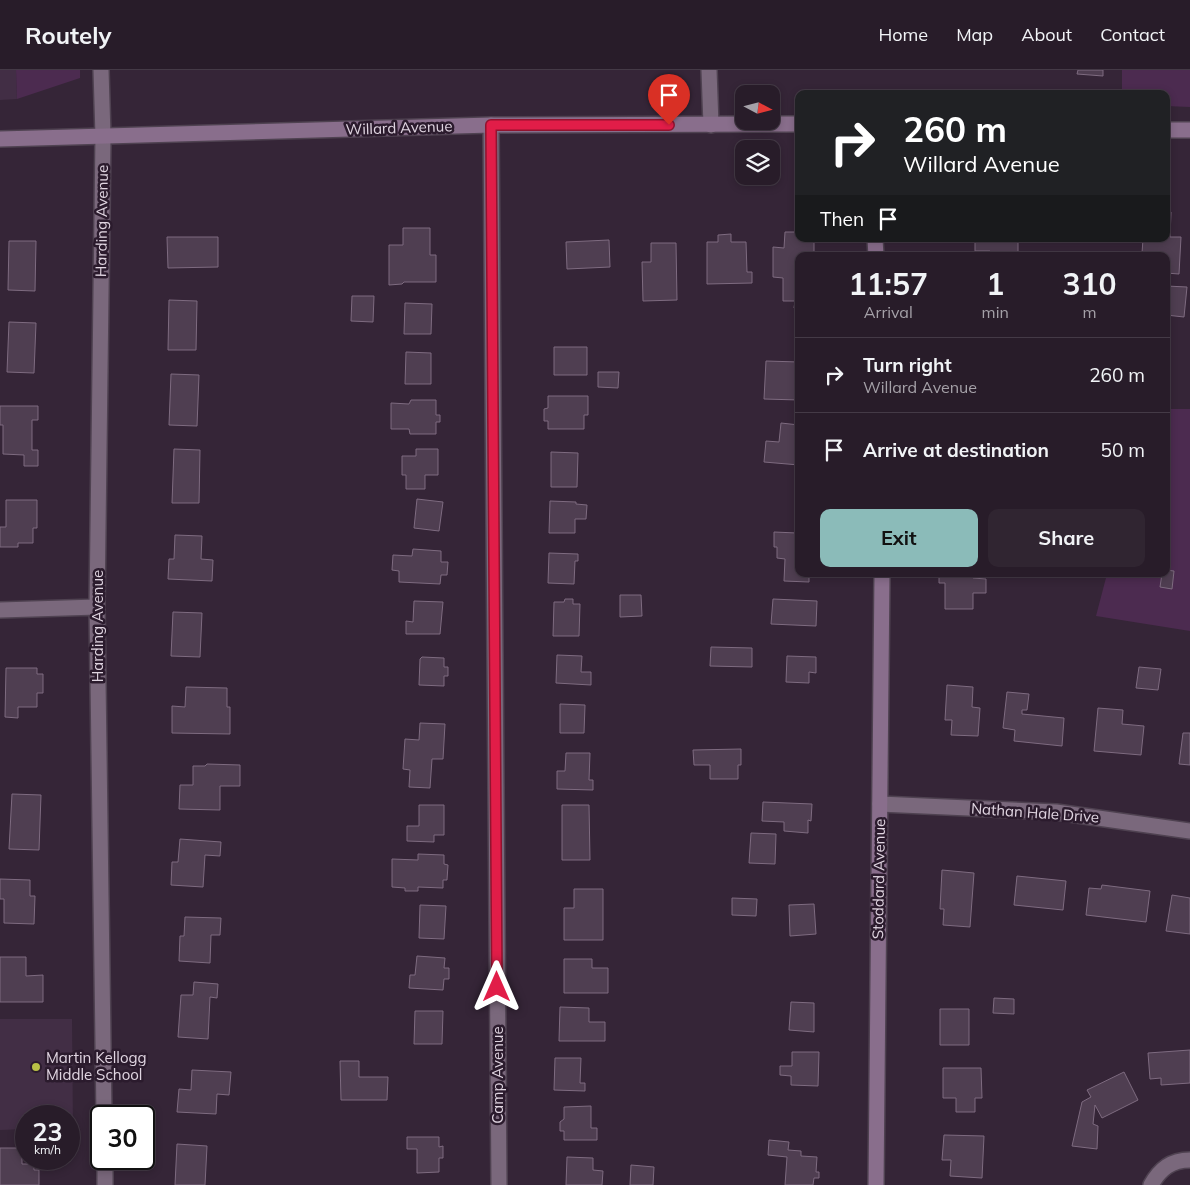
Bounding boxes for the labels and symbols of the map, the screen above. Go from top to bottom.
pin [648,74,690,125]
north arrow [735,85,780,130]
street label: Willard Avenue [345,116,453,139]
street label: Harding Avenue [91,165,112,277]
street label: Harding Avenue [88,570,107,682]
street label: Nathan Hale Drive [970,799,1100,826]
street label: Stoddard Avenue [868,819,889,939]
position arrow [470,960,522,1012]
street label: Camp Avenue [488,1026,507,1124]
place label: Martin Kellogg Middle School [46,1048,147,1084]
marker: Martin Kellogg Middle School [30,1061,42,1073]
speed limit sign: 30 [90,1105,155,1170]

